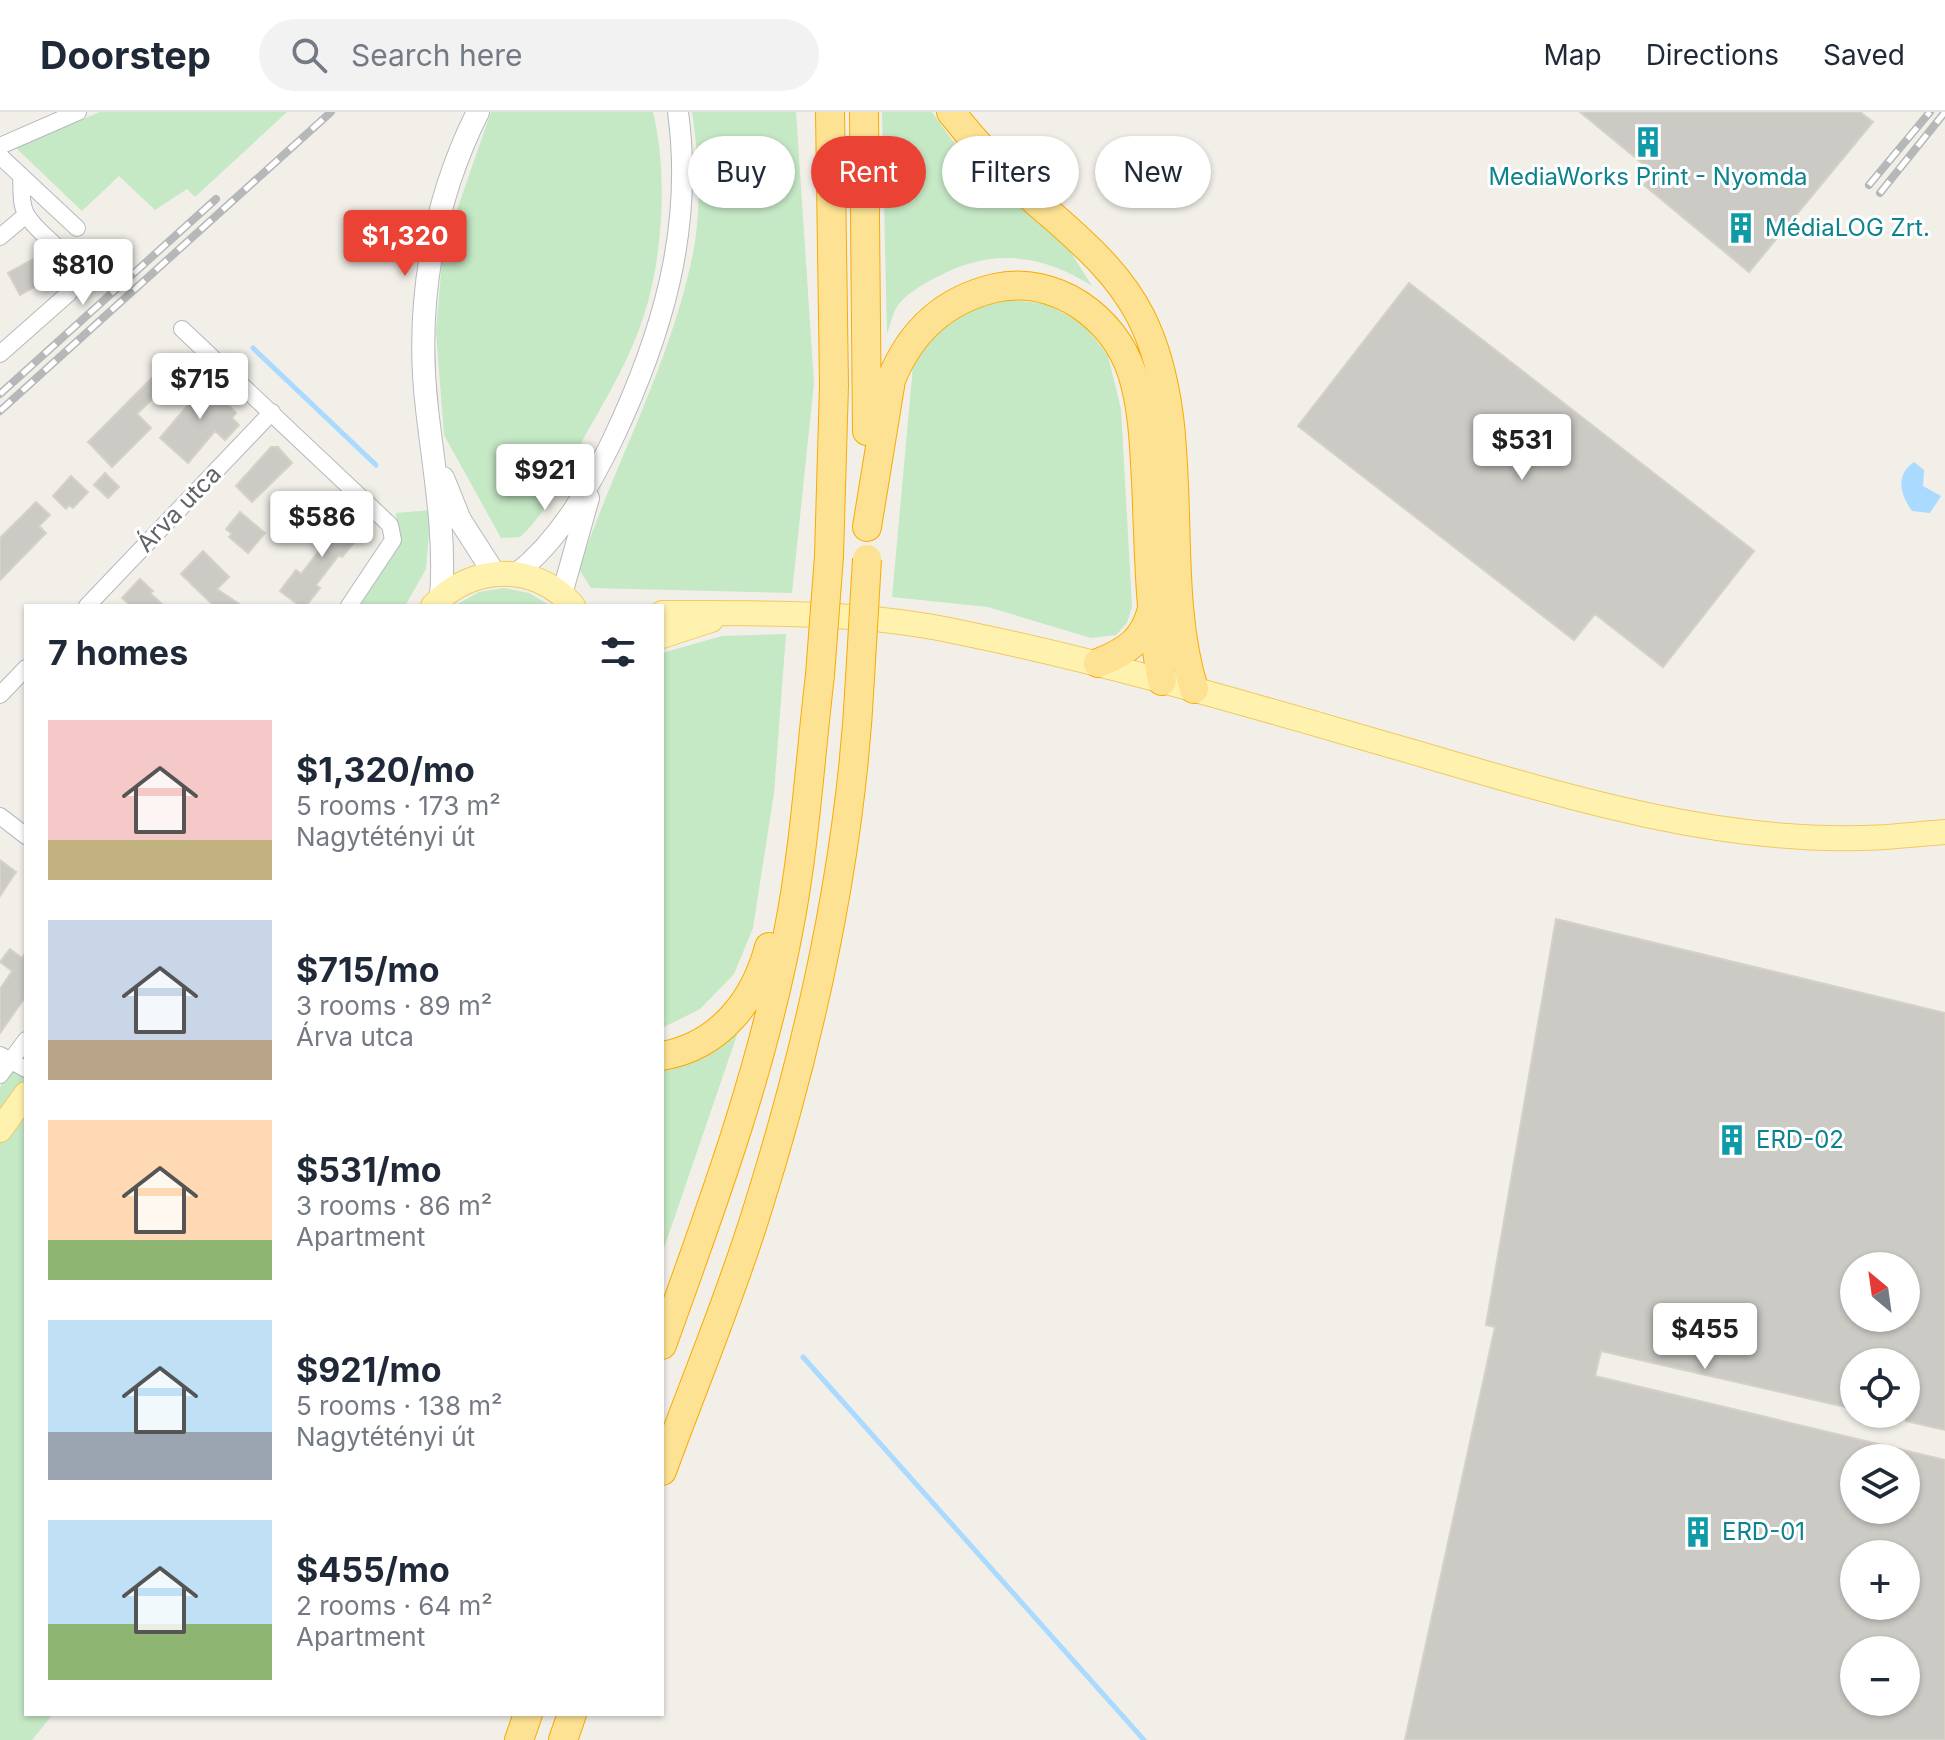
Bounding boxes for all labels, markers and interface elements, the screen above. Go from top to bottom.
search box [259,19,819,91]
text: Doorstep [40,32,211,78]
icon: search [287,33,331,77]
text: Search here [351,37,522,73]
text: Map [1543,38,1602,72]
text: Directions [1646,38,1779,72]
text: Saved [1823,38,1905,72]
building icon: MediaWorks Print - Nyomda [1631,125,1665,159]
chip: Buy [688,136,795,208]
chip: Rent [811,136,926,208]
chip: Filters [942,136,1079,208]
chip: New [1095,136,1211,208]
place label: MediaWorks Print - Nyomda [1488,162,1808,191]
pin: $1,320 [340,210,470,278]
building icon: MédiaLOG Zrt. [1724,211,1758,245]
place label: MédiaLOG Zrt. [1765,213,1930,242]
text: $1,320 [361,220,449,251]
pin: $810 [36,239,130,307]
text: $810 [52,249,114,280]
pin: $715 [153,353,247,421]
text: $715 [170,363,230,394]
pin: $531 [1475,414,1569,482]
text: $531 [1491,424,1553,455]
pin: $921 [498,444,592,512]
text: $921 [514,454,576,485]
street label: Árva utca [130,459,227,558]
pin: $586 [275,491,369,559]
text: $586 [288,501,356,532]
icon: filters [596,630,640,674]
text: 7 homes [48,632,188,673]
text: $1,320/mo [296,749,475,790]
icon: home [112,752,208,848]
text: 5 rooms · 173 m² [296,790,501,821]
text: Nagytétényi út [296,821,475,852]
text: $715/mo [296,949,440,990]
icon: home [112,952,208,1048]
text: 3 rooms · 89 m² [296,990,492,1021]
text: Árva utca [296,1021,414,1052]
building icon: ERD-02 [1715,1123,1749,1157]
place label: ERD-02 [1756,1125,1844,1154]
text: $531/mo [296,1149,442,1190]
icon: home [112,1152,208,1248]
text: 3 rooms · 86 m² [296,1190,492,1221]
text: Apartment [296,1221,425,1252]
north arrow [1840,1252,1920,1332]
map controls [1840,1252,1920,1716]
pin: $455 [1658,1303,1752,1371]
text: $455 [1671,1313,1739,1344]
button: locate [1840,1348,1920,1428]
text: $921/mo [296,1349,442,1390]
icon: home [112,1352,208,1448]
text: 5 rooms · 138 m² [296,1390,503,1421]
text: Nagytétényi út [296,1421,475,1452]
button: layers [1840,1444,1920,1524]
building icon: ERD-01 [1681,1515,1715,1549]
place label: ERD-01 [1722,1517,1805,1546]
button: + [1840,1540,1920,1620]
text: $455/mo [296,1549,450,1590]
icon: home [112,1552,208,1648]
text: 2 rooms · 64 m² [296,1590,493,1621]
text: Apartment [296,1621,425,1652]
button: − [1840,1636,1920,1716]

